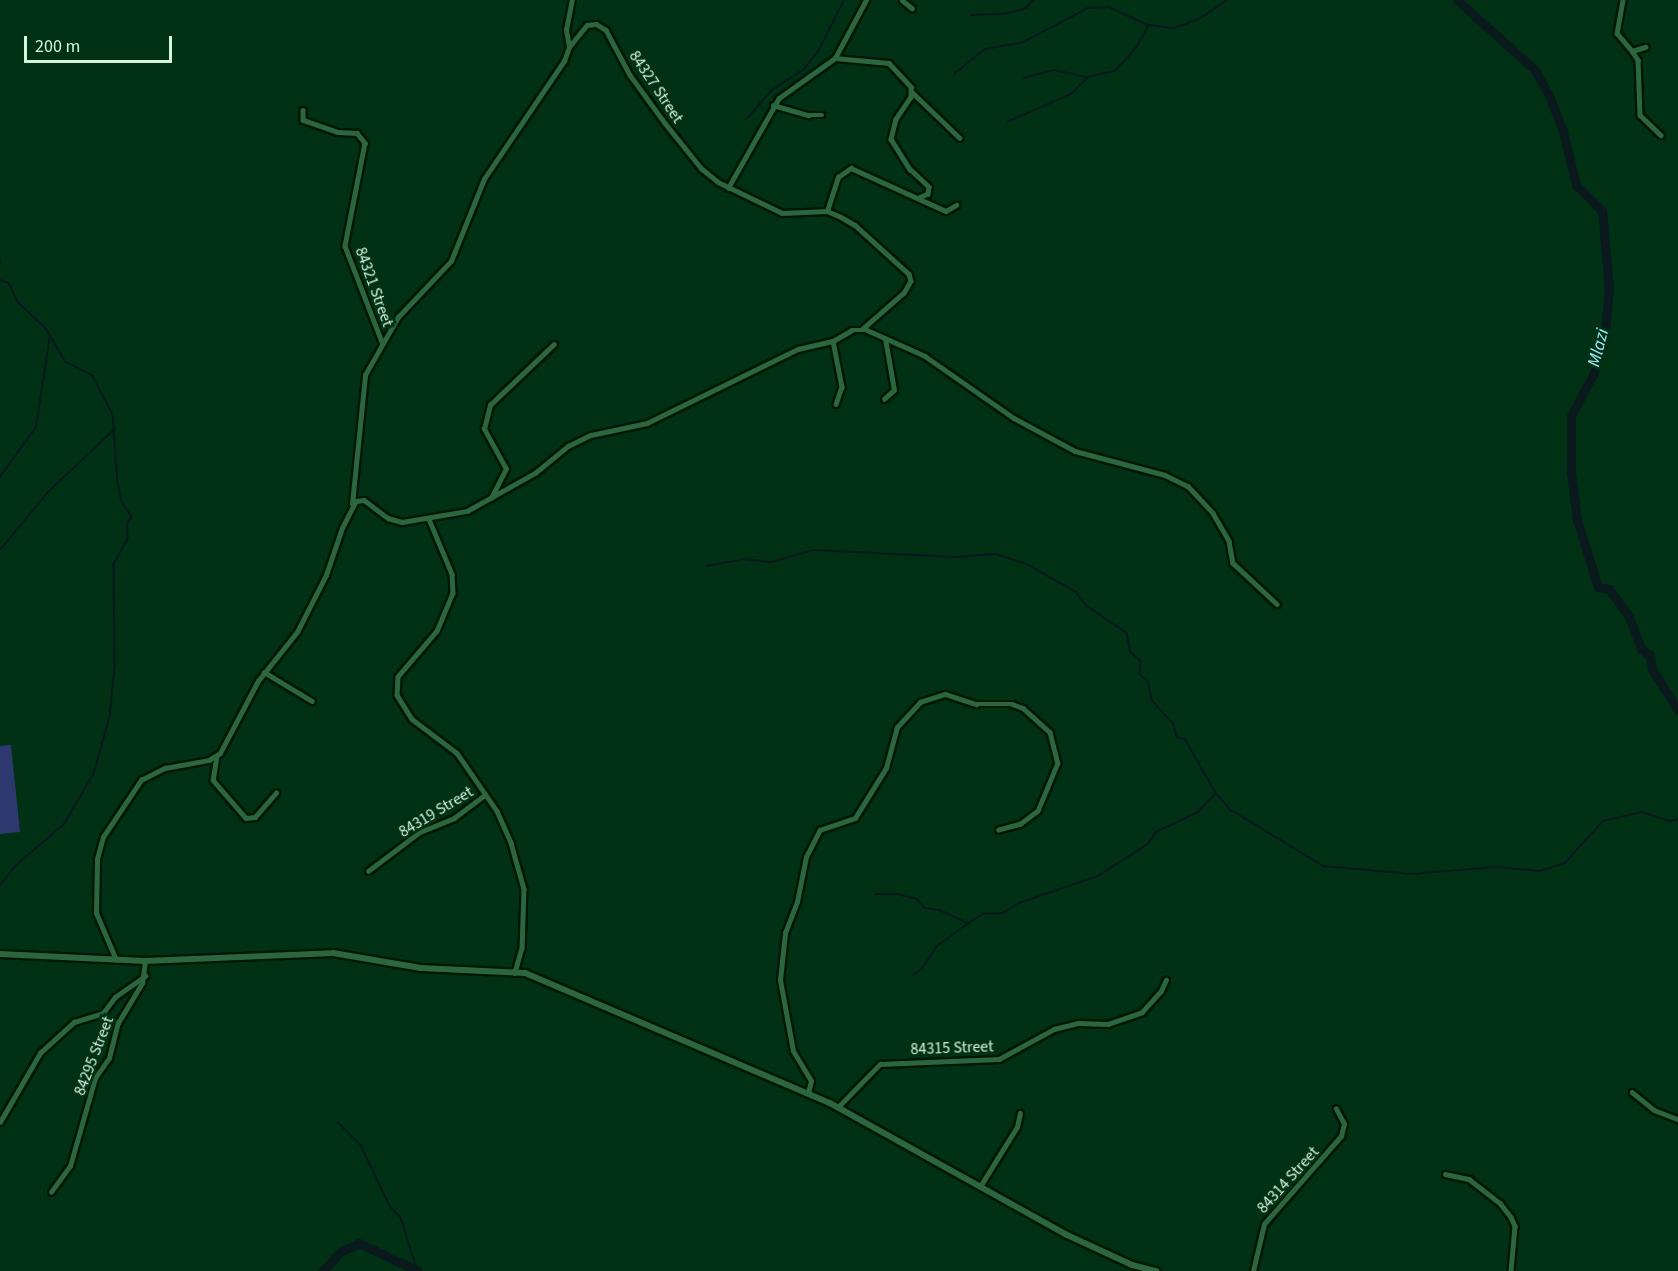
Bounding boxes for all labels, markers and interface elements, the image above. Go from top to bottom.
scale bar [27,24,176,62]
text: 200 m [35,34,80,59]
street label: 84327 Street [625,47,687,127]
street label: 84321 Street [351,245,397,329]
water label: Mlazi [1584,327,1614,369]
street label: 84319 Street [395,782,477,842]
street label: 84295 Street [70,1014,118,1098]
street label: 84315 Street [910,1037,994,1059]
street label: 84314 Street [1253,1143,1323,1217]

